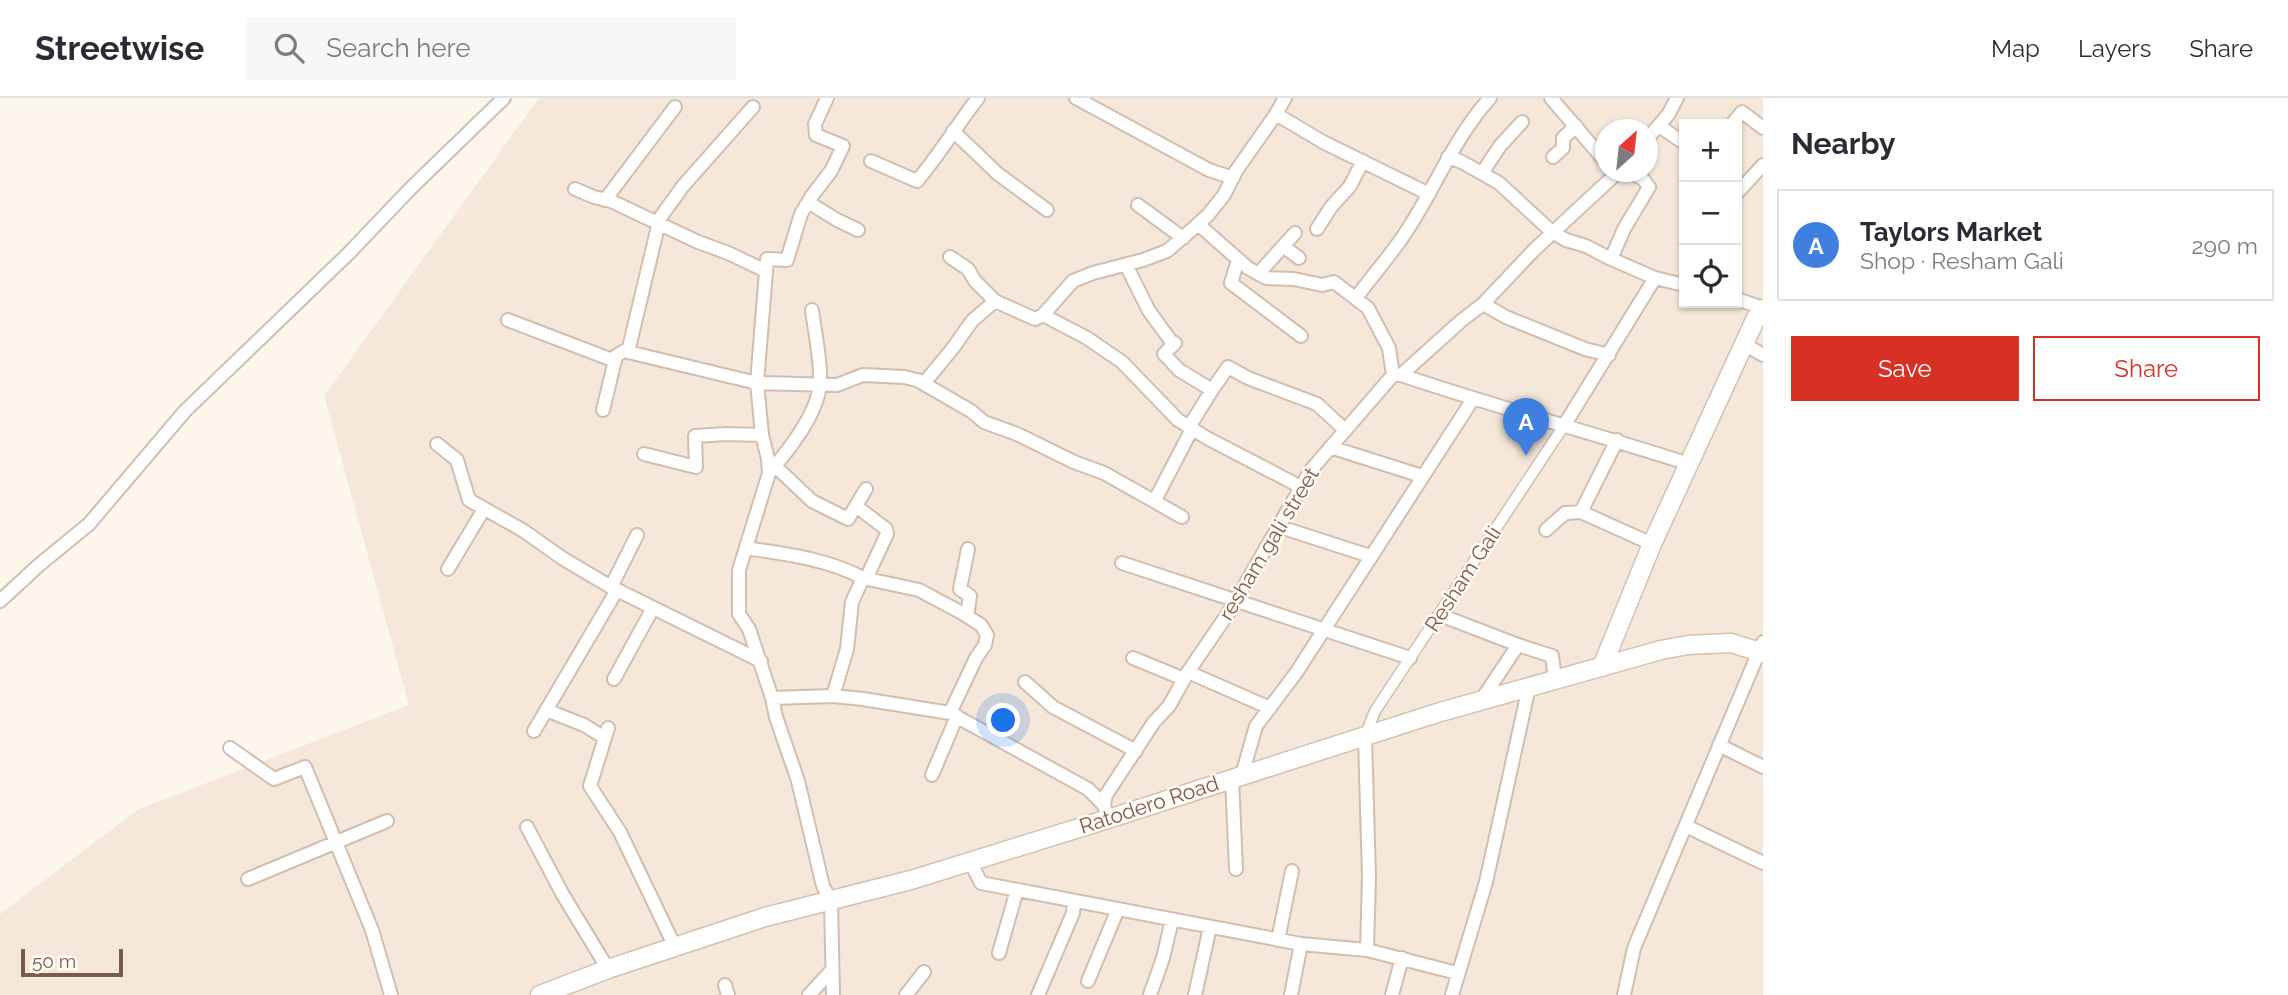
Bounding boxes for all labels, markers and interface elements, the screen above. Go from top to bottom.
search box [246,17,736,80]
text: Streetwise [35,29,204,68]
icon: search [270,29,308,67]
text: Search here [326,33,471,63]
text: Map [1991,34,2040,63]
text: Layers [2078,34,2151,63]
text: Share [2189,34,2253,63]
north arrow [1595,119,1658,182]
map controls [1679,119,1742,308]
button: + [1679,119,1742,182]
text: Nearby [1791,126,1895,161]
button: − [1679,182,1742,245]
text: Taylors Market [1860,217,2042,247]
text: A [1808,232,1824,259]
text: 290 m [2191,232,2258,259]
button: locate [1679,245,1742,308]
text: Shop · Resham Gali [1860,247,2064,274]
button: Save [1791,336,2019,401]
button: Share [2033,336,2260,401]
pin: A [1503,398,1549,456]
street label: resham gali street [1213,463,1324,625]
street label: Resham Gali [1419,521,1506,636]
your location [986,703,1020,737]
street label: Ratodero Road [1076,770,1222,839]
scale bar [21,946,122,978]
text: 50 m [32,950,76,972]

